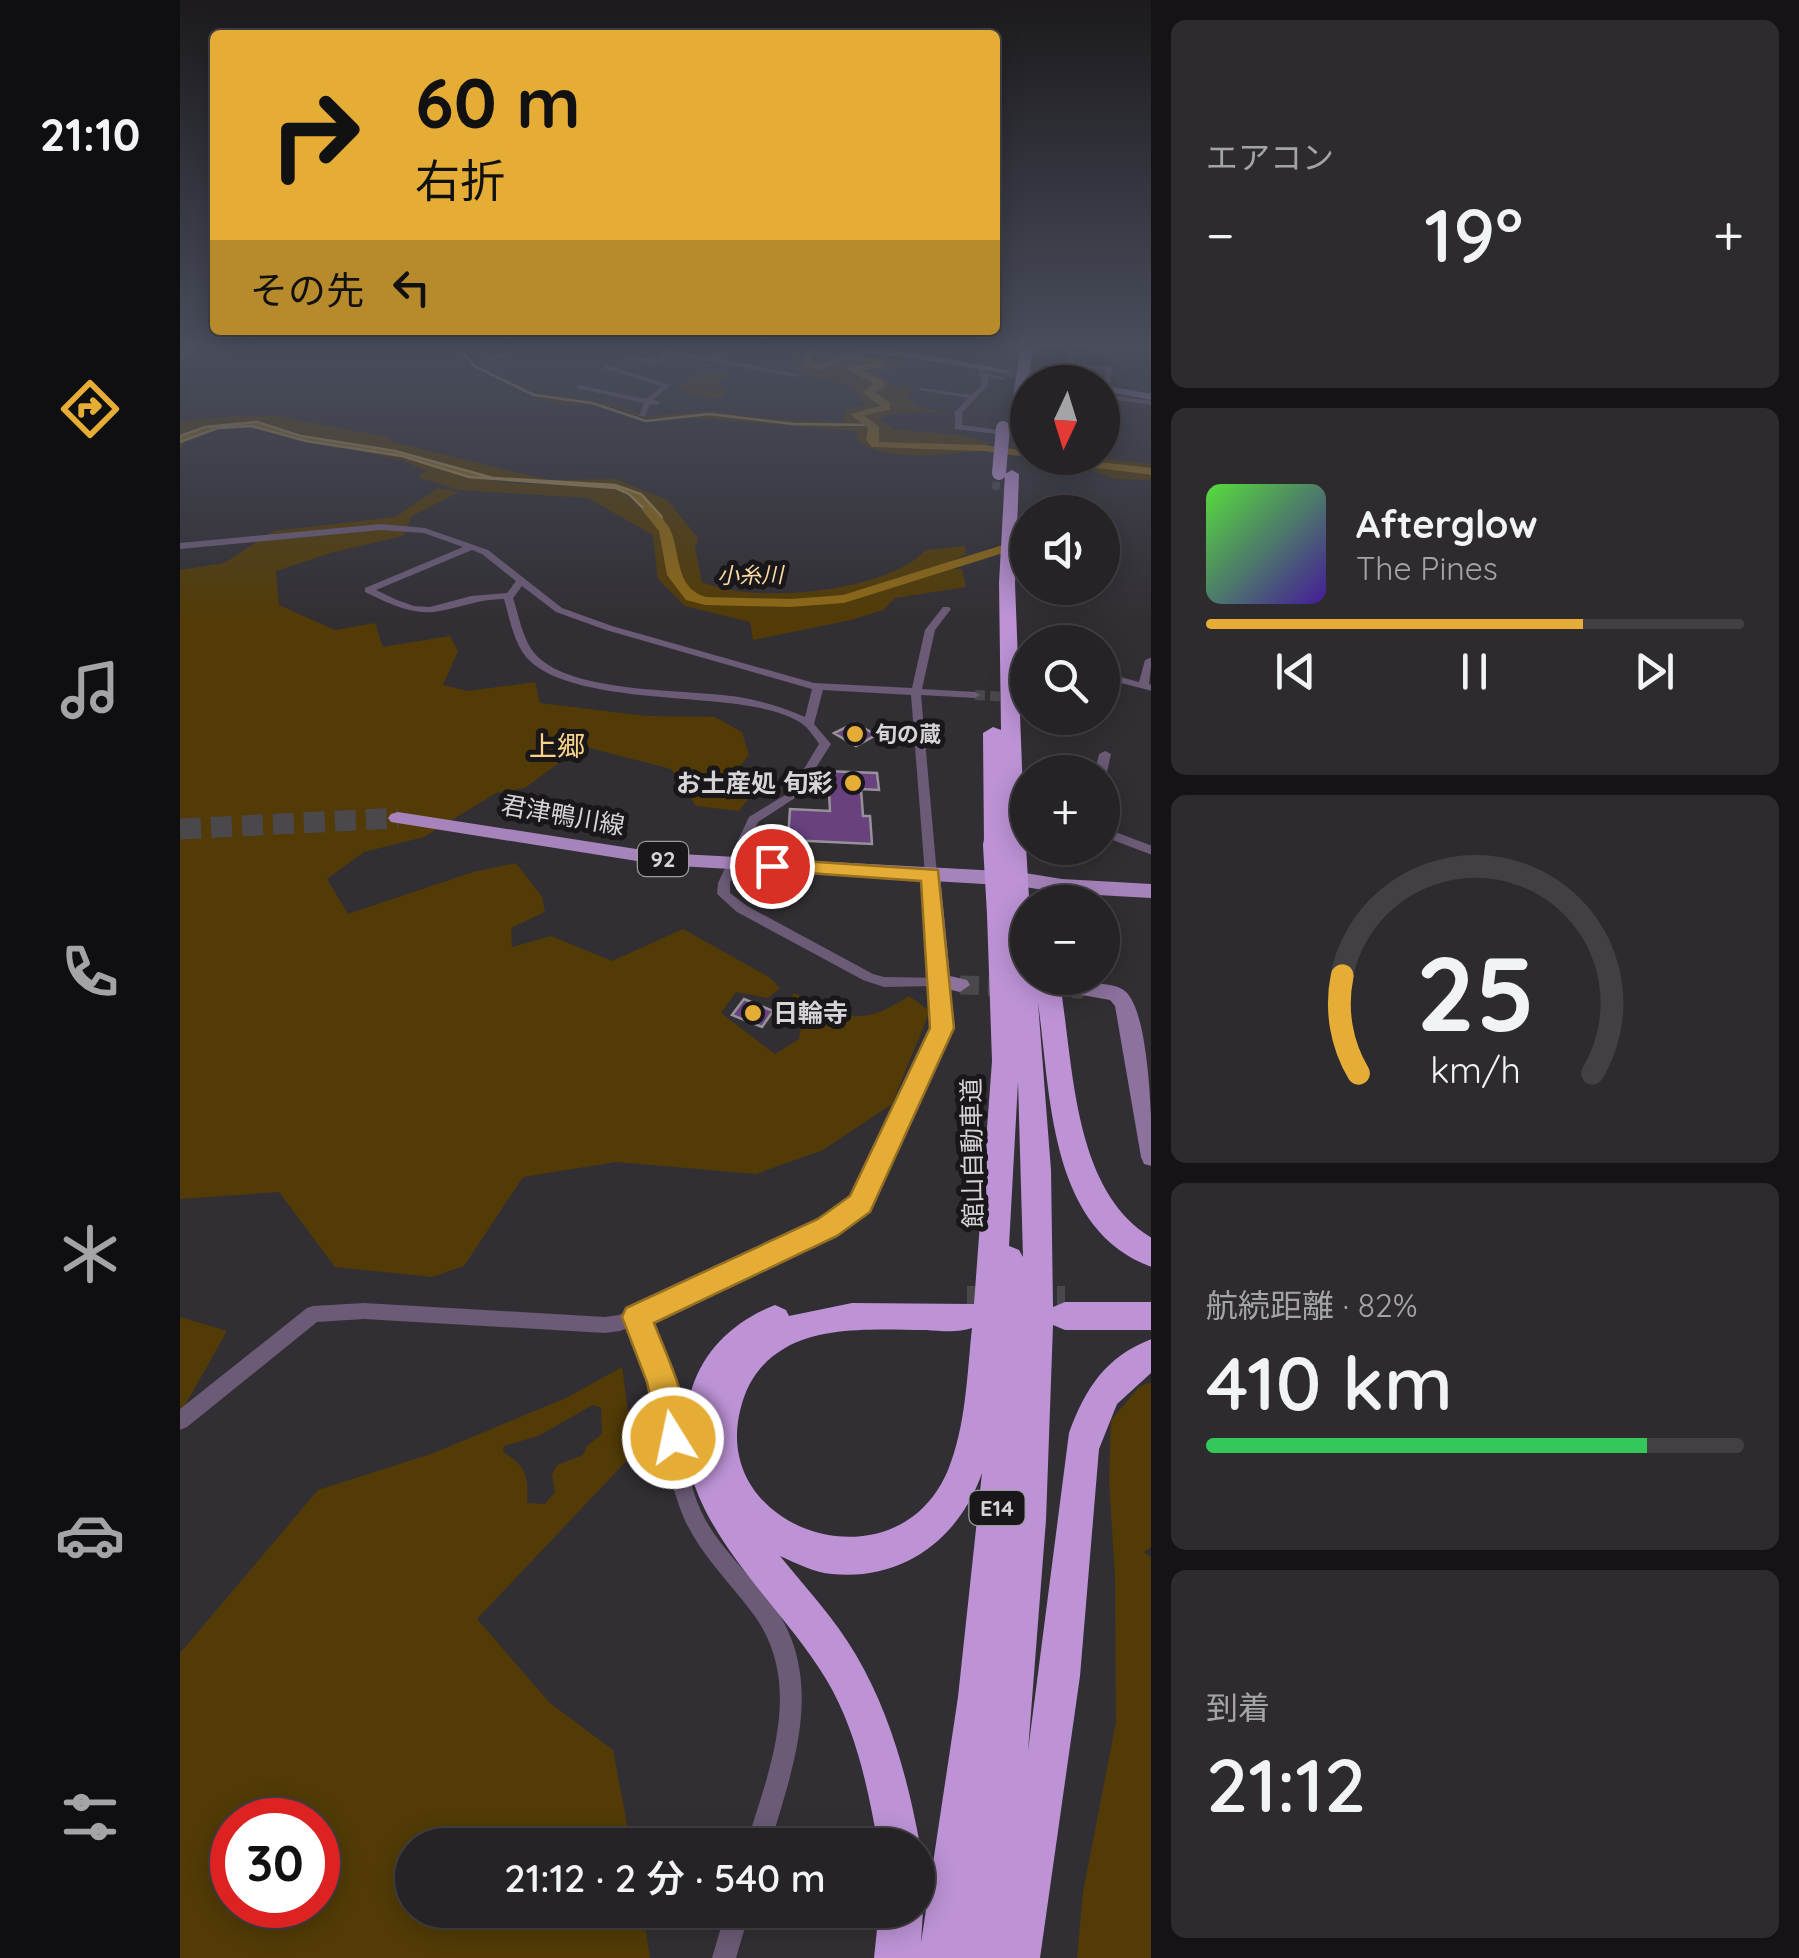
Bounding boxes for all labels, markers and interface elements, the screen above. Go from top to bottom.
text: 60 m [415,58,581,146]
icon: right [250,70,380,200]
text: 21:10 [40,106,140,162]
text: エアコン [1206,137,1334,177]
text: 右折 [415,152,505,208]
text: 19° [1424,187,1523,281]
text: − [1206,200,1235,269]
text: + [1713,200,1744,269]
icon: left [384,260,439,315]
text: その先 [250,266,364,314]
north arrow [1010,365,1120,475]
map controls [1010,365,1120,995]
icon: directions [55,374,125,444]
button: sound [1010,495,1120,605]
text: Afterglow [1356,500,1538,548]
text: The Pines [1356,548,1498,588]
water label: 小糸川 [717,560,785,590]
button: search [1010,625,1120,735]
icon: previous [1268,644,1323,699]
icon: pause [1447,644,1502,699]
icon: next [1627,644,1682,699]
icon: music [55,655,125,725]
place label: 旬の蔵 [875,720,941,748]
marker: 旬の蔵 [844,723,866,745]
district label: 上郷 [529,728,585,763]
button: + [1010,755,1120,865]
place label: お土産処 旬彩 [676,767,833,798]
marker: お土産処 旬彩 [842,772,864,794]
street label: 君津鴨川線 [499,788,627,841]
pin [730,824,815,909]
icon: arrive [745,839,800,894]
road number: 92 [638,842,688,876]
button: − [1010,885,1120,995]
text: 25 [1415,927,1535,1057]
icon: phone [55,937,125,1007]
place label: 日輪寺 [773,997,848,1028]
marker: 日輪寺 [742,1002,764,1024]
text: km/h [1430,1047,1520,1092]
street label: 館山自動車道 [955,1078,988,1228]
icon: climate [55,1219,125,1289]
text: 航続距離 · 82% [1206,1285,1418,1325]
text: 410 km [1206,1335,1453,1429]
position arrow [621,1386,725,1490]
road number: E14 [970,1491,1024,1525]
icon: car [55,1500,125,1570]
text: 到着 [1206,1687,1270,1727]
text: 21:12 [1206,1737,1366,1831]
icon: filters [55,1782,125,1852]
speed limit sign: 30 [210,1798,340,1928]
text: 21:12 · 2 分 · 540 m [504,1854,826,1902]

